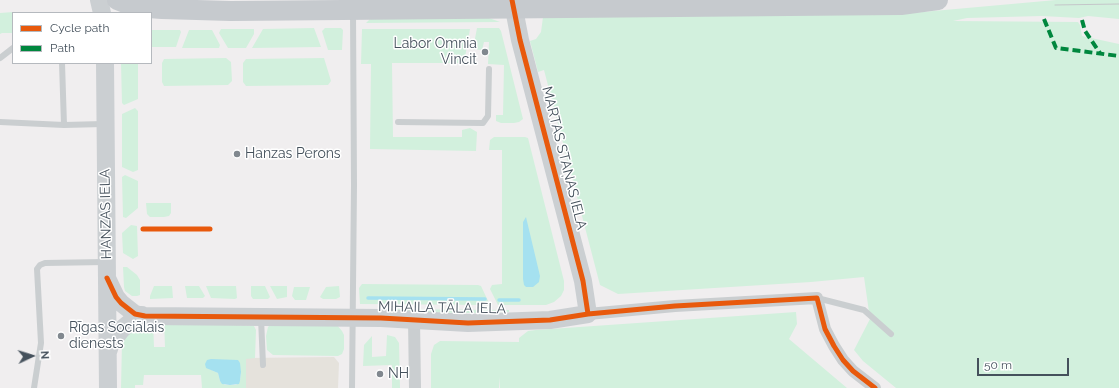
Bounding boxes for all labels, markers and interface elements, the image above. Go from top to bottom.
legend [12,12,152,64]
text: Cycle path [50,21,109,35]
place label: Labor Omnia Vincit [394,36,477,68]
text: Path [50,41,75,55]
marker: Labor Omnia Vincit [480,47,490,57]
street label: MARTAS STAŅAS IELA [538,85,590,231]
place label: Hanzas Perons [245,146,341,162]
marker: Hanzas Perons [232,149,242,159]
street label: HANZAS IELA [97,169,115,259]
street label: MIHAILA TĀLA IELA [378,298,506,318]
place label: Rīgas Sociālais dienests [69,320,164,352]
marker: Rīgas Sociālais dienests [56,331,66,341]
north arrow [12,336,52,376]
text: N [38,350,51,360]
scale bar [979,350,1071,376]
text: 50 m [984,358,1012,372]
place label: NH [388,366,409,382]
marker: NH [375,369,385,379]

